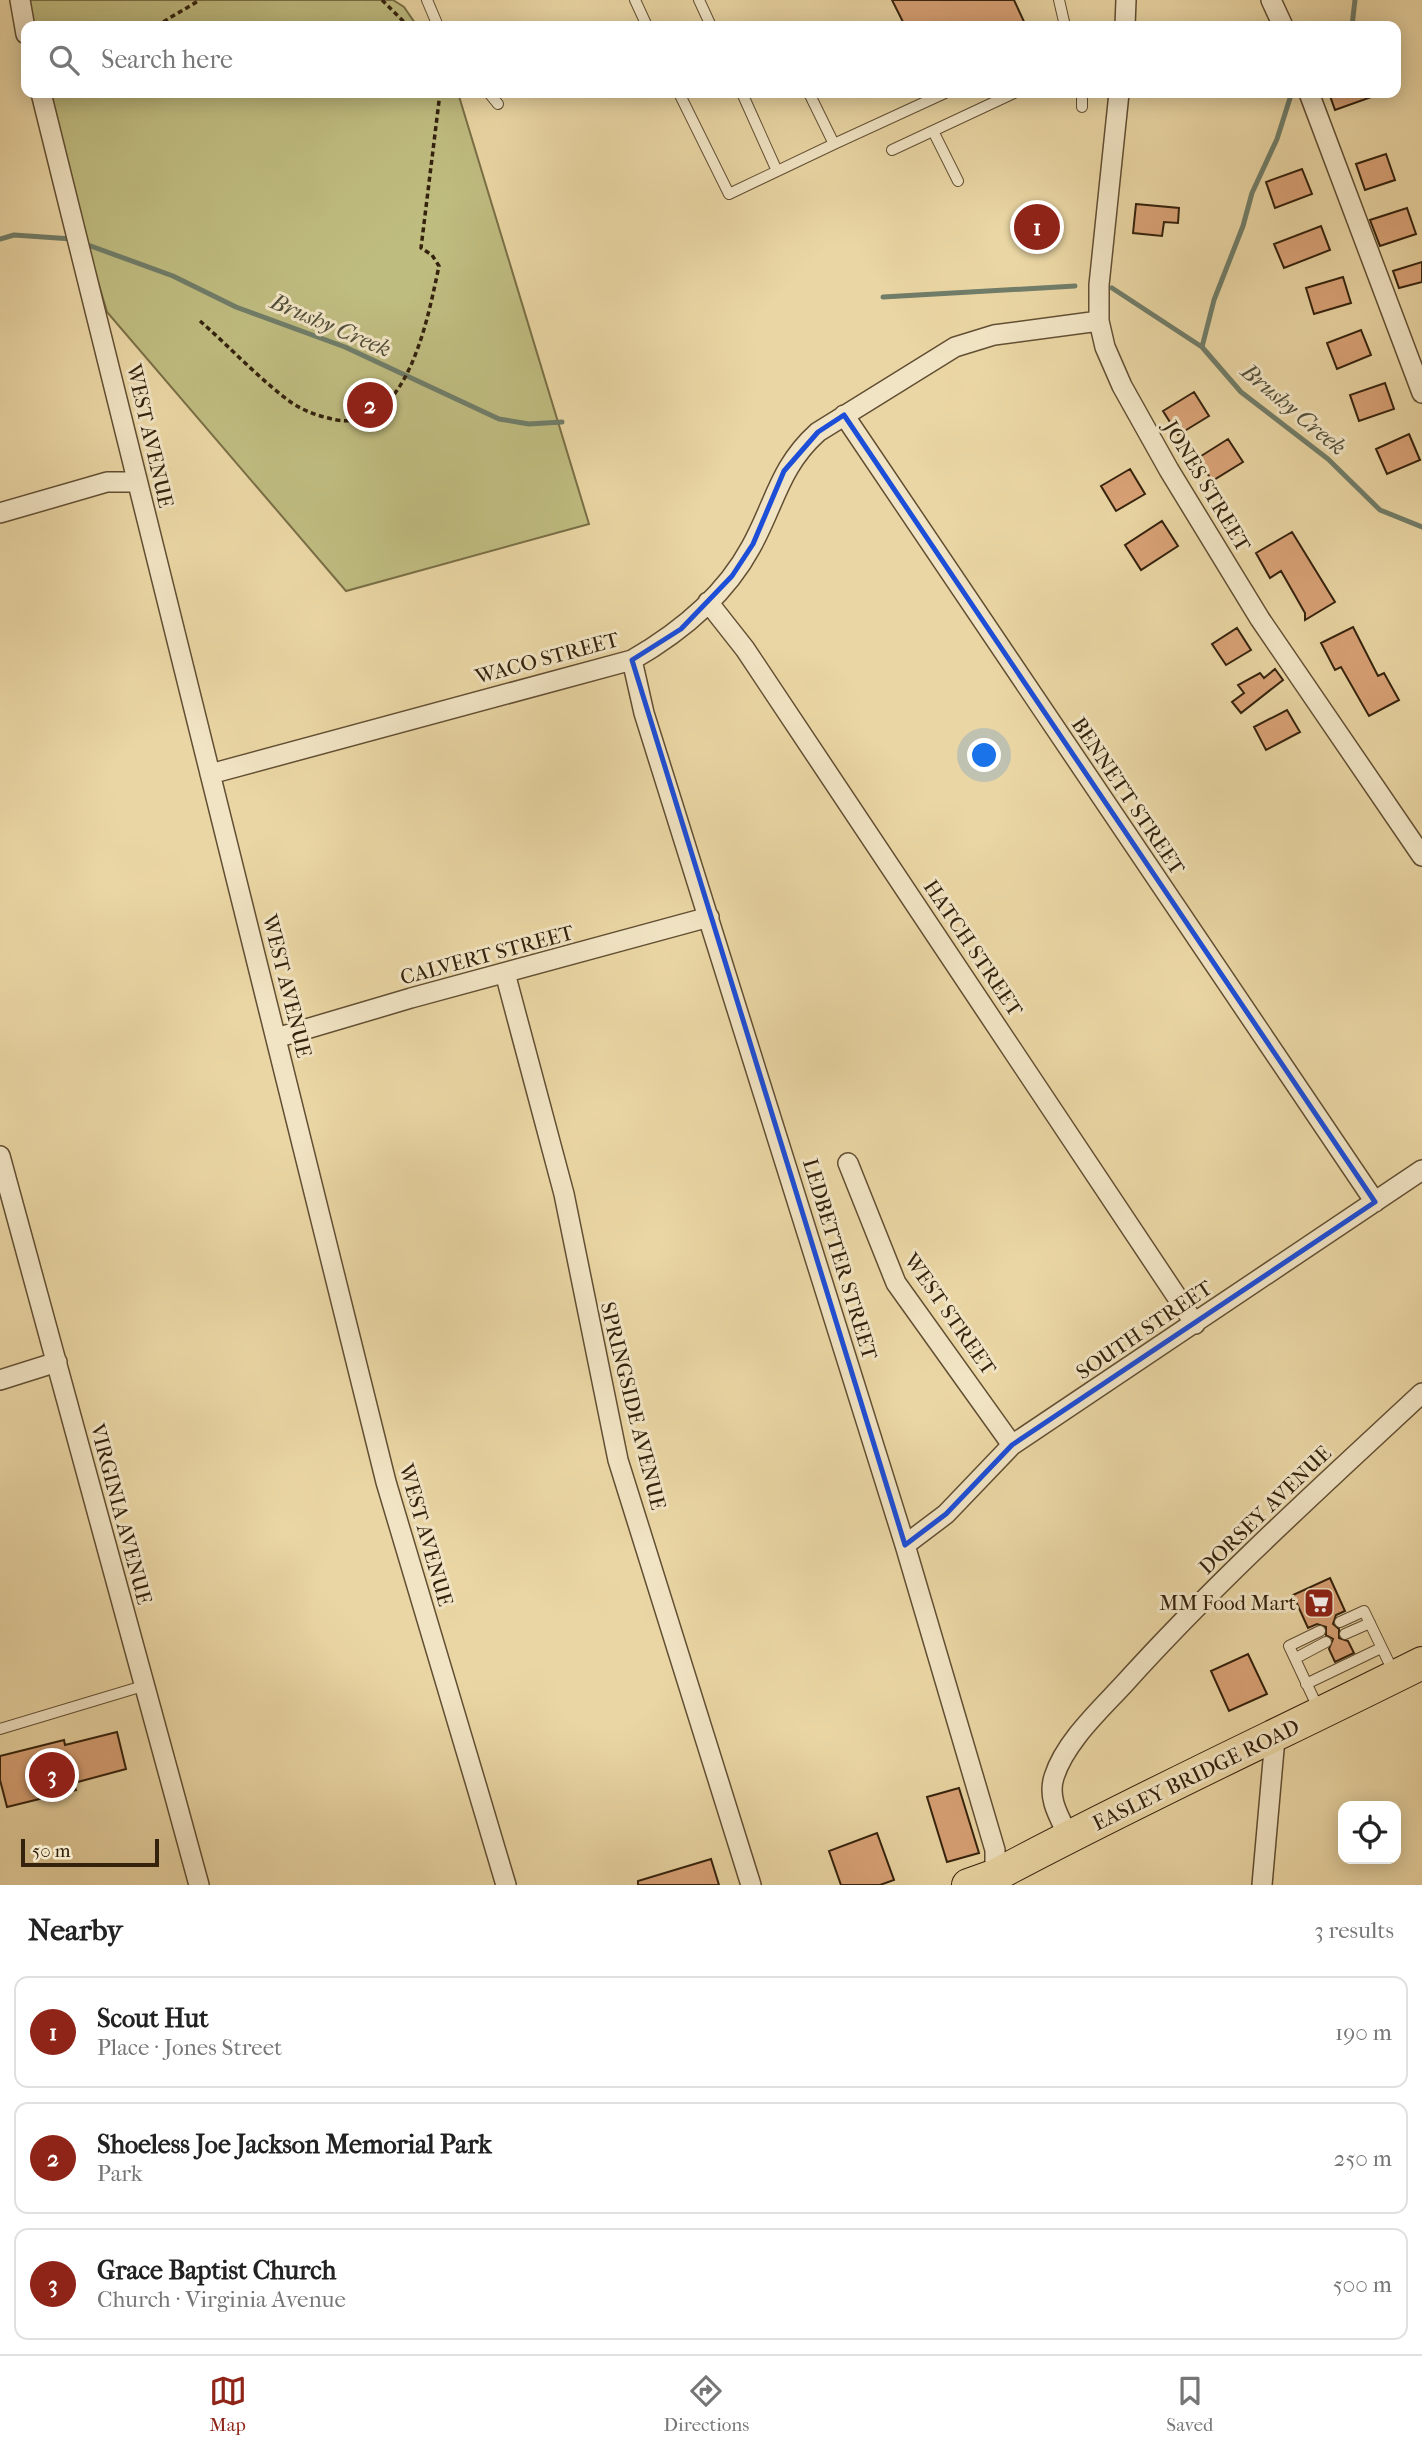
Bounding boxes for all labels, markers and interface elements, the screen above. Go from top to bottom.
search box [21,21,1401,98]
icon: search [45,41,83,79]
text: Search here [101,44,233,75]
pin: 1 [1014,201,1060,253]
water label: Brushy Creek [265,287,395,363]
water label: Brushy Creek [1234,357,1351,461]
street label: WEST AVENUE [122,361,178,510]
pin: 2 [347,379,393,431]
street label: JONES STREET [1158,415,1256,556]
street label: WACO STREET [472,627,622,689]
street label: BENNETT STREET [1067,713,1190,880]
your location [967,738,1001,772]
street label: HATCH STREET [919,875,1028,1021]
street label: WEST AVENUE [257,911,316,1060]
street label: CALVERT STREET [398,920,577,990]
street label: LEDBETTER STREET [798,1156,882,1363]
street label: WEST STREET [899,1248,1001,1380]
street label: SOUTH STREET [1072,1275,1217,1384]
street label: SPRINGSIDE AVENUE [596,1300,671,1513]
street label: VIRGINIA AVENUE [85,1420,157,1607]
street label: DORSEY AVENUE [1194,1441,1336,1579]
street label: WEST AVENUE [394,1460,458,1609]
supermarket icon: MM Food Mart [1302,1586,1336,1620]
place label: MM Food Mart [1159,1591,1296,1615]
street label: EASLEY BRIDGE ROAD [1089,1714,1303,1836]
pin: 3 [29,1749,75,1801]
map controls [1338,1801,1401,1864]
button: locate [1338,1801,1401,1864]
scale bar [21,1836,159,1868]
text: 50 m [32,1840,71,1862]
text: Nearby [28,1913,123,1948]
text: 3 results [1314,1917,1394,1944]
text: Scout Hut [97,2003,209,2034]
text: 1 [49,2019,57,2046]
text: 190 m [1335,2019,1392,2046]
text: Place · Jones Street [97,2034,282,2061]
text: Shoeless Joe Jackson Memorial Park [97,2129,492,2160]
text: 2 [47,2145,59,2172]
text: 250 m [1334,2145,1392,2172]
text: Park [97,2160,143,2187]
text: Grace Baptist Church [97,2255,336,2286]
text: 3 [48,2271,58,2298]
text: 500 m [1333,2271,1392,2298]
text: Church · Virginia Avenue [97,2286,346,2313]
tab: Map [209,2372,247,2436]
tab: Directions [664,2372,749,2436]
tab: Saved [1166,2372,1213,2436]

